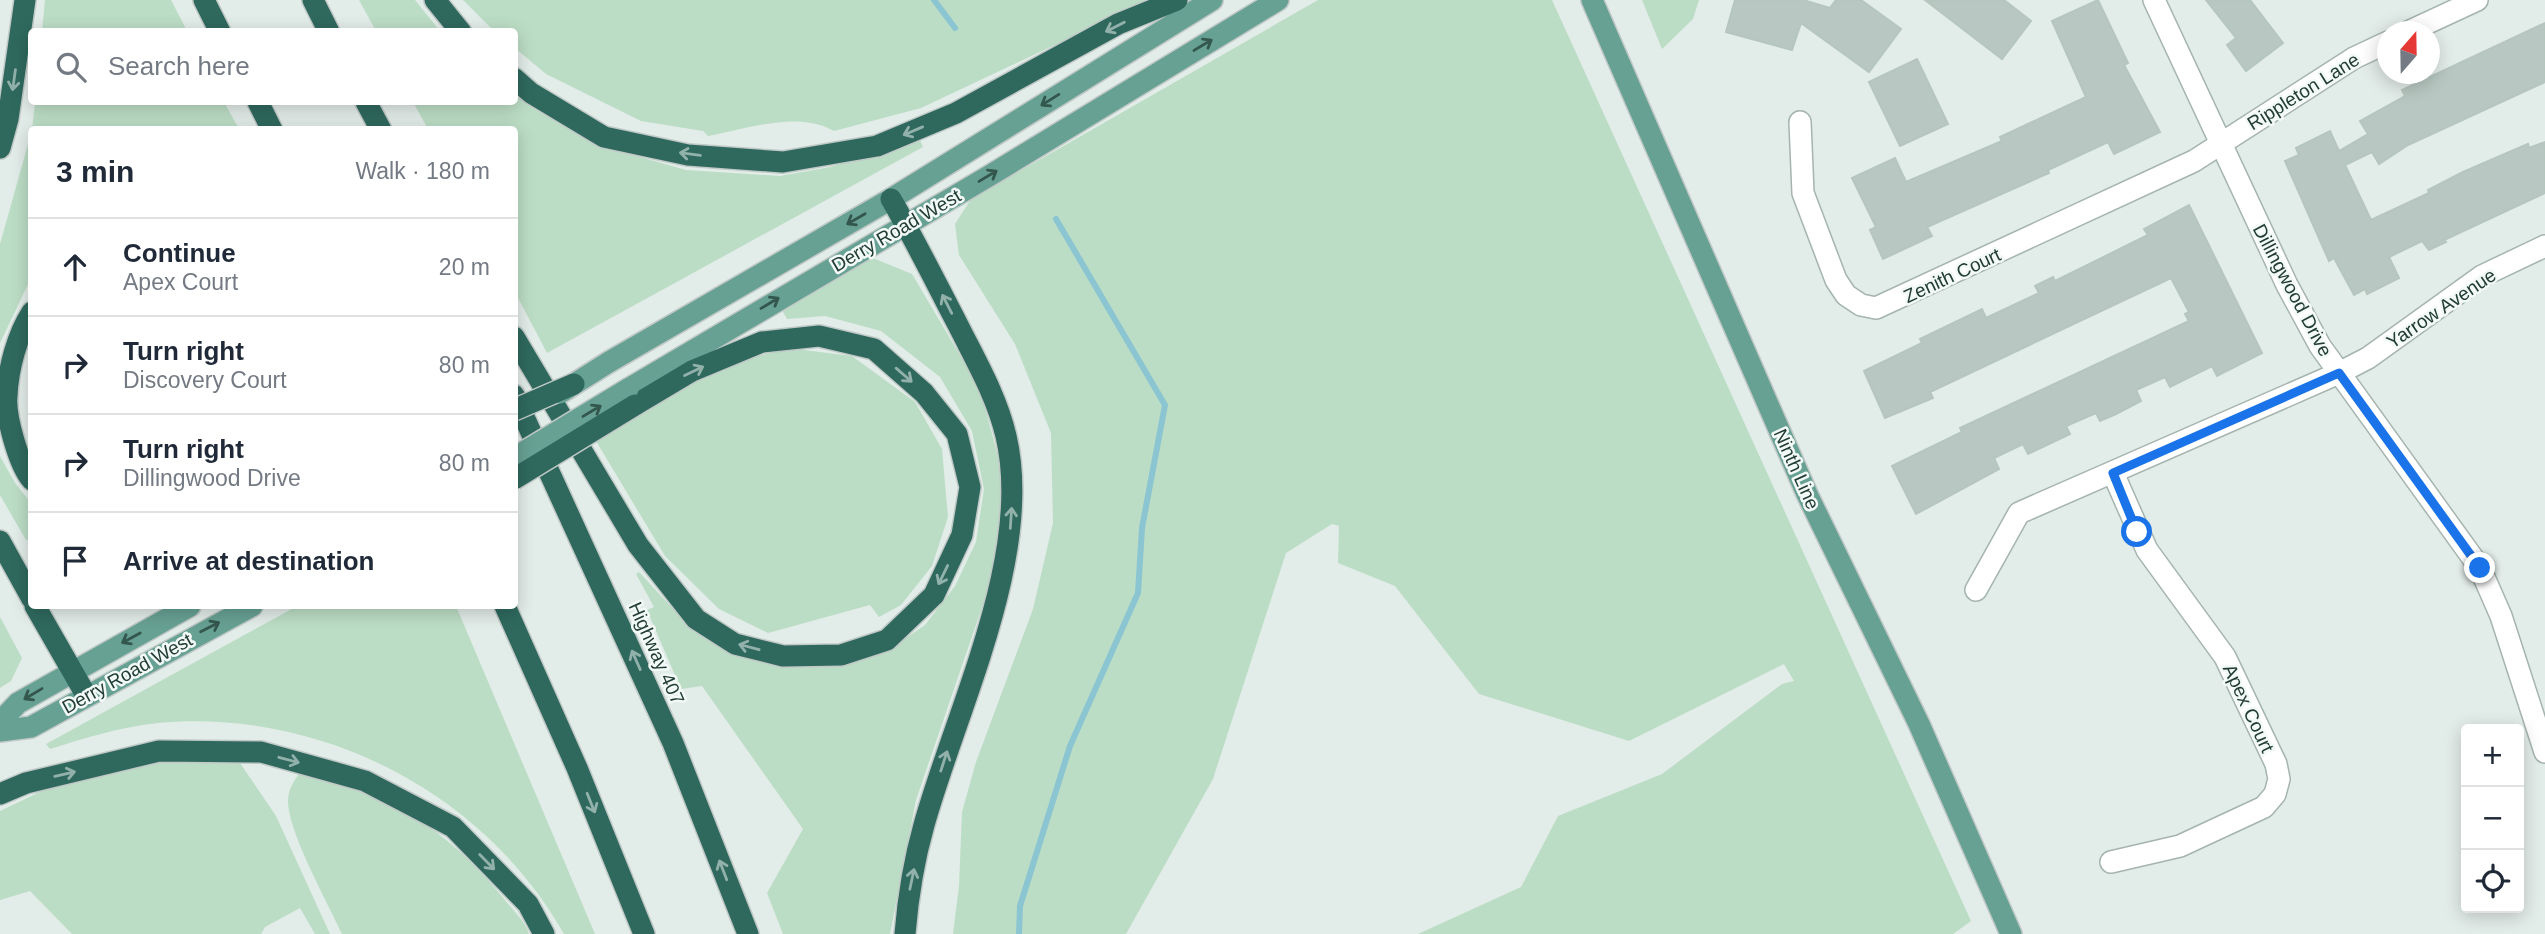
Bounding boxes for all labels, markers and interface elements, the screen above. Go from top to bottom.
one-way arrow [1105,20,1126,34]
north arrow [2377,21,2440,84]
search box [28,28,518,105]
one-way arrow [1192,38,1212,52]
icon: search [52,48,90,86]
street label: Rippleton Lane [2243,49,2363,134]
text: Search here [108,51,250,81]
one-way arrow [7,69,20,91]
one-way arrow [1041,94,1061,108]
one-way arrow [902,125,924,138]
one-way arrow [679,148,702,161]
text: 3 min [56,155,134,188]
text: Walk · 180 m [355,158,490,184]
one-way arrow [977,169,997,183]
street label: Derry Road West [828,185,965,276]
one-way arrow [847,212,867,226]
street label: Dillingwood Drive [2249,221,2336,360]
text: Continue [123,238,236,268]
street label: Zenith Court [1900,244,2005,307]
icon: ahead [56,248,94,286]
text: 20 m [439,254,490,280]
street label: Yarrow Avenue [2383,264,2500,353]
text: Apex Court [123,269,238,295]
one-way arrow [940,295,954,315]
one-way arrow [759,296,780,309]
text: Turn right [123,336,244,366]
icon: right [56,346,94,384]
text: 80 m [439,352,490,378]
one-way arrow [683,363,704,377]
text: Discovery Court [123,367,287,393]
one-way arrow [894,367,912,383]
one-way arrow [582,403,602,417]
street label: Ninth Line [1770,426,1824,513]
text: Turn right [123,434,244,464]
icon: right [56,444,94,482]
text: 80 m [439,450,490,476]
text: Dillingwood Drive [123,465,301,491]
one-way arrow [1005,507,1018,530]
route start [2121,516,2152,547]
icon: arrive [56,542,94,580]
text: Arrive at destination [123,546,374,576]
route end [2464,552,2495,583]
one-way arrow [936,564,949,585]
street label: Highway 407 [625,599,688,708]
one-way arrow [199,620,220,633]
street label: Derry Road West [59,629,197,718]
one-way arrow [121,632,142,645]
one-way arrow [739,640,761,653]
one-way arrow [629,650,642,672]
street label: Apex Court [2219,661,2278,756]
one-way arrow [24,687,44,701]
map controls [2461,724,2524,913]
button: + [2461,724,2524,787]
one-way arrow [939,750,952,772]
one-way arrow [277,754,300,767]
one-way arrow [53,766,76,780]
button: − [2461,787,2524,850]
one-way arrow [586,791,599,813]
button: locate [2461,850,2524,913]
one-way arrow [479,853,496,870]
one-way arrow [715,860,728,882]
one-way arrow [906,869,919,891]

